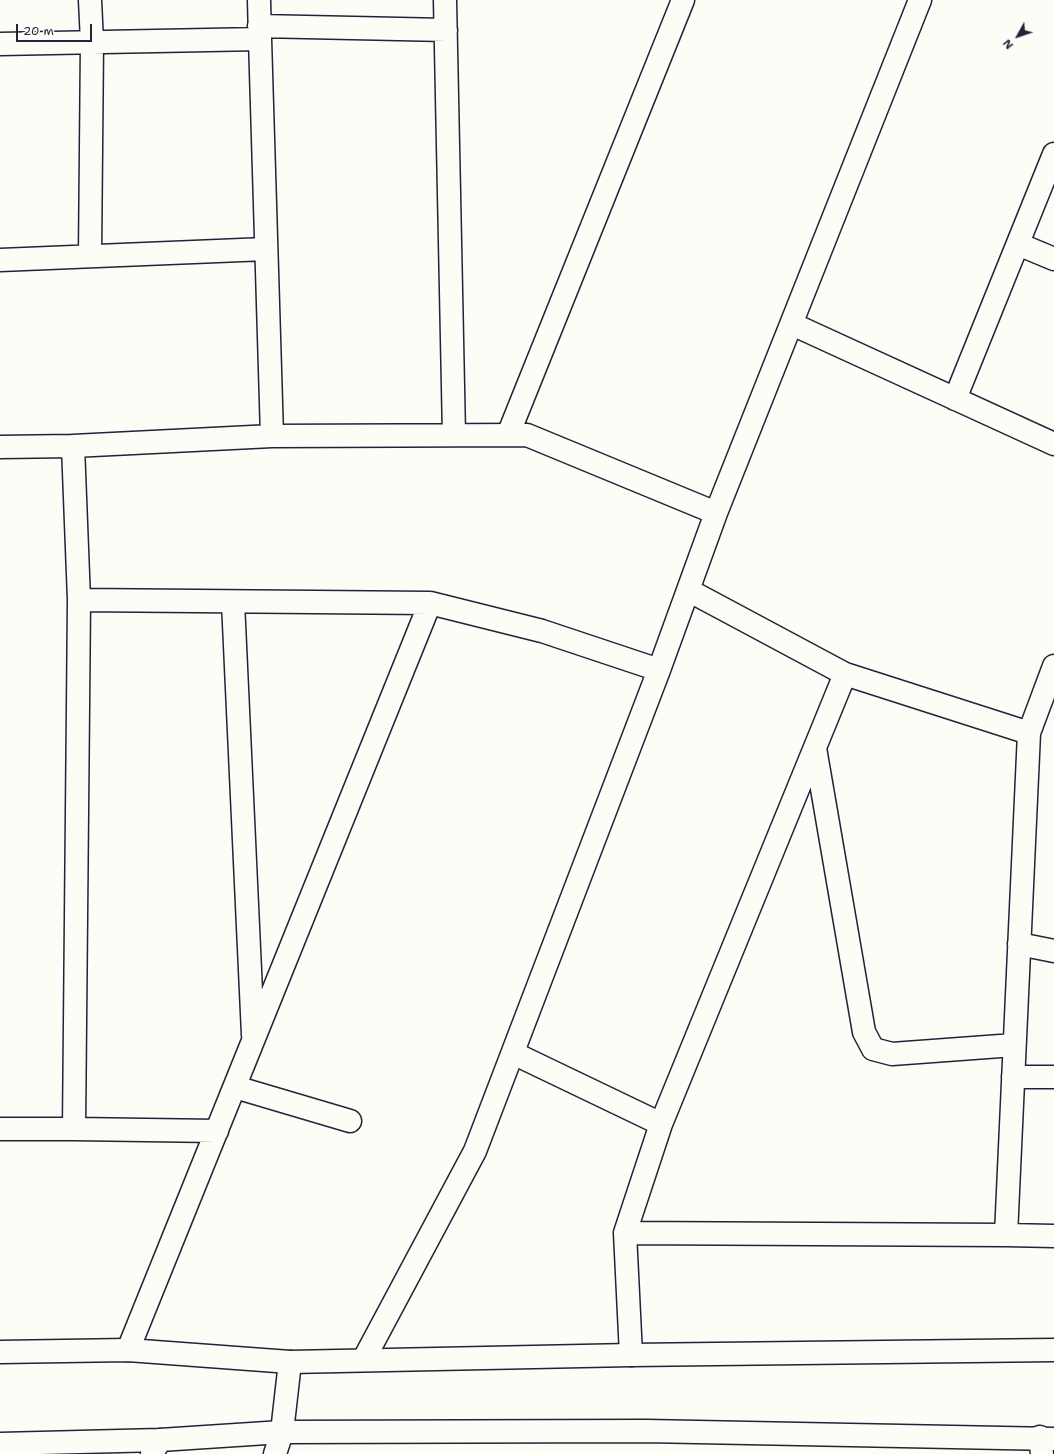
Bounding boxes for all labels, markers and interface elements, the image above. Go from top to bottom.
scale bar [18,16,94,42]
north arrow [998,16,1038,56]
text: 20 m [23,23,54,39]
text: N [1000,36,1017,52]

